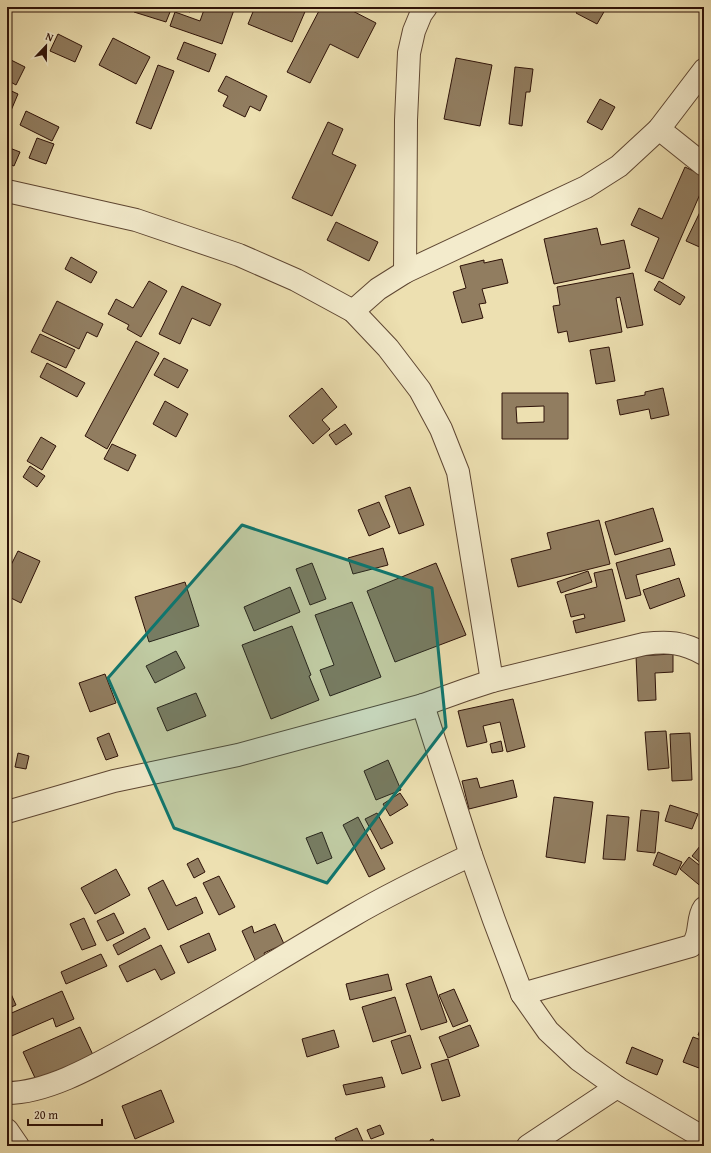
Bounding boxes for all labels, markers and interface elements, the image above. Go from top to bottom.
north arrow [26,26,66,66]
text: N [43,28,57,46]
scale bar [28,1101,102,1127]
text: 20 m [34,1106,58,1123]

